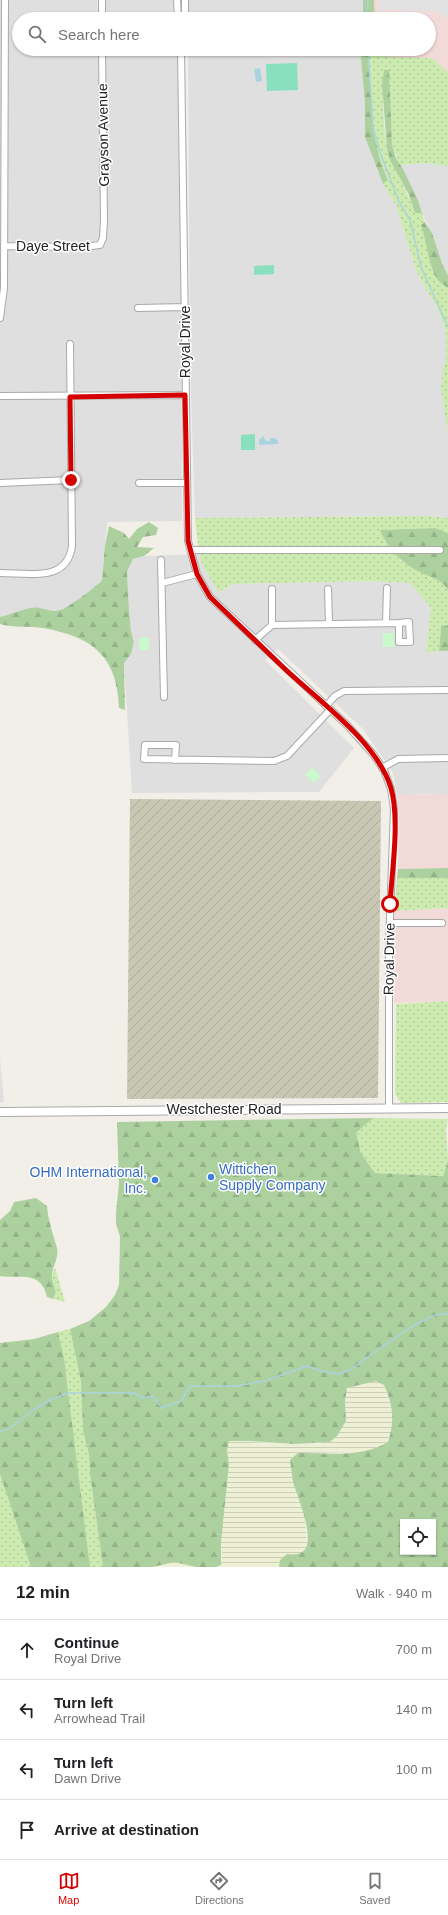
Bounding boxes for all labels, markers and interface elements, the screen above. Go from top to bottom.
search box [12,12,436,56]
icon: search [26,23,48,45]
text: Search here [58,26,140,43]
street label: Grayson Avenue [94,83,112,187]
street label: Daye Street [16,238,90,254]
street label: Royal Drive [177,306,193,378]
route end [62,471,80,489]
route start [381,895,399,913]
street label: Royal Drive [380,922,398,995]
street label: Westchester Road [167,1101,281,1117]
place label: Wittichen Supply Company [219,1161,326,1193]
place label: OHM International, Inc. [30,1164,147,1196]
marker: Wittichen Supply Company [206,1172,216,1182]
marker: OHM International, Inc. [150,1175,160,1185]
map controls [400,1519,436,1555]
button: locate [400,1519,436,1555]
text: 12 min [16,1583,70,1602]
text: Walk · 940 m [356,1586,432,1601]
text: Continue [54,1634,119,1651]
icon: ahead [16,1639,38,1661]
text: 700 m [396,1642,432,1657]
text: Royal Drive [54,1651,121,1666]
text: Turn left [54,1694,113,1711]
icon: left [16,1699,38,1721]
text: 140 m [396,1702,432,1717]
text: Arrowhead Trail [54,1711,145,1726]
text: Turn left [54,1754,113,1771]
icon: left [16,1759,38,1781]
text: 100 m [396,1762,432,1777]
text: Dawn Drive [54,1771,121,1786]
icon: arrive [16,1819,38,1841]
text: Arrive at destination [54,1821,199,1838]
tab: Map [58,1870,80,1906]
tab: Directions [195,1870,244,1906]
tab: Saved [359,1870,390,1906]

